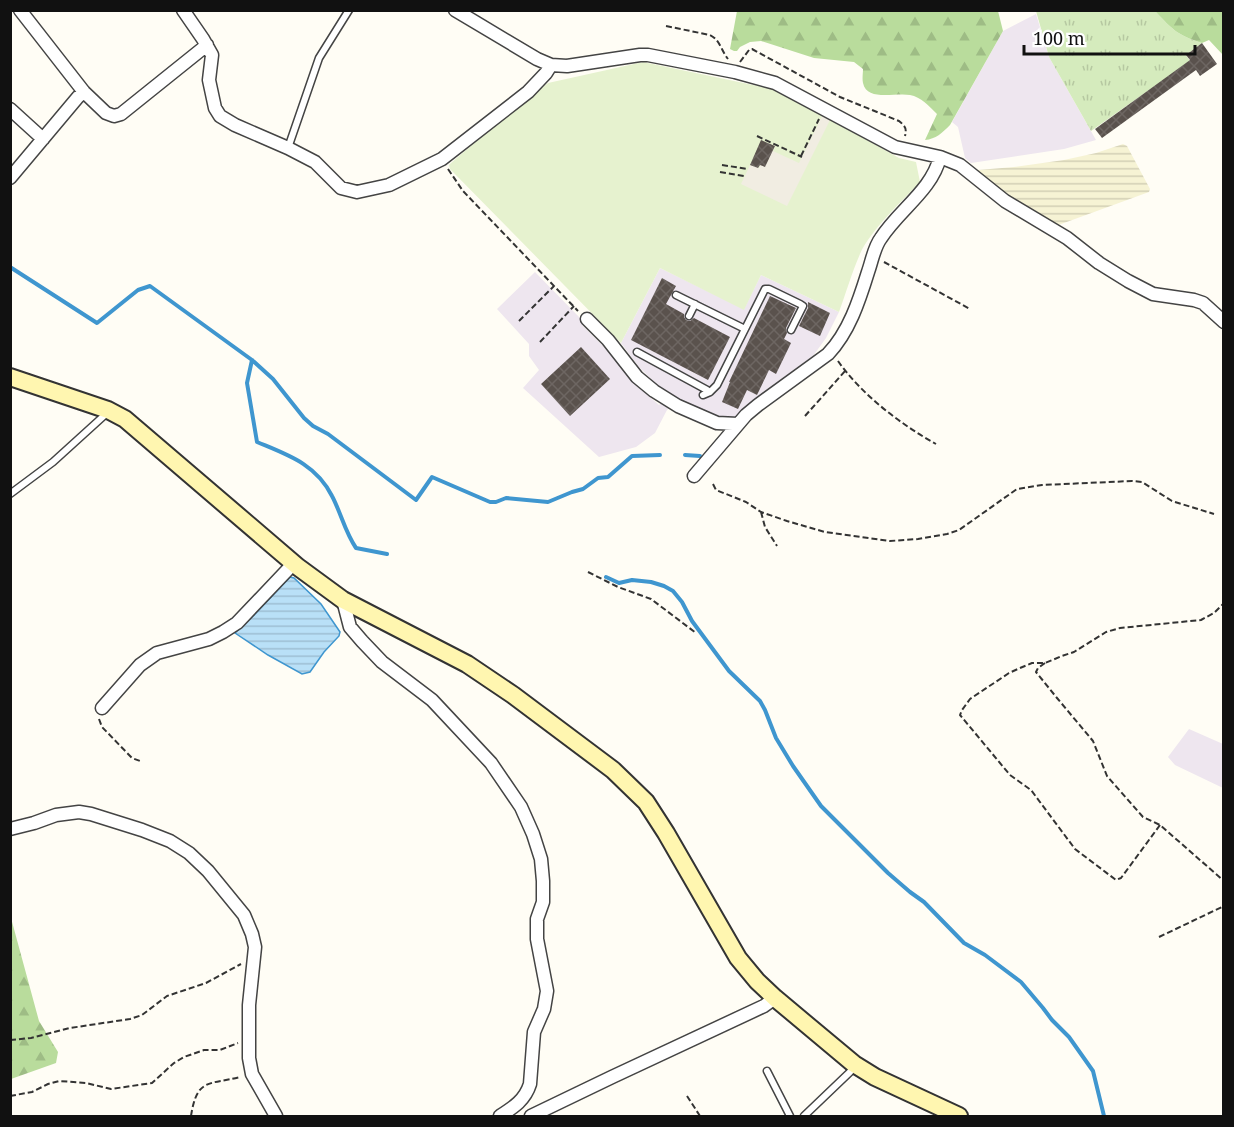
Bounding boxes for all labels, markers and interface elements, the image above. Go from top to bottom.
scale bar [1024,18,1195,56]
text: 100 m [1033,26,1085,50]

